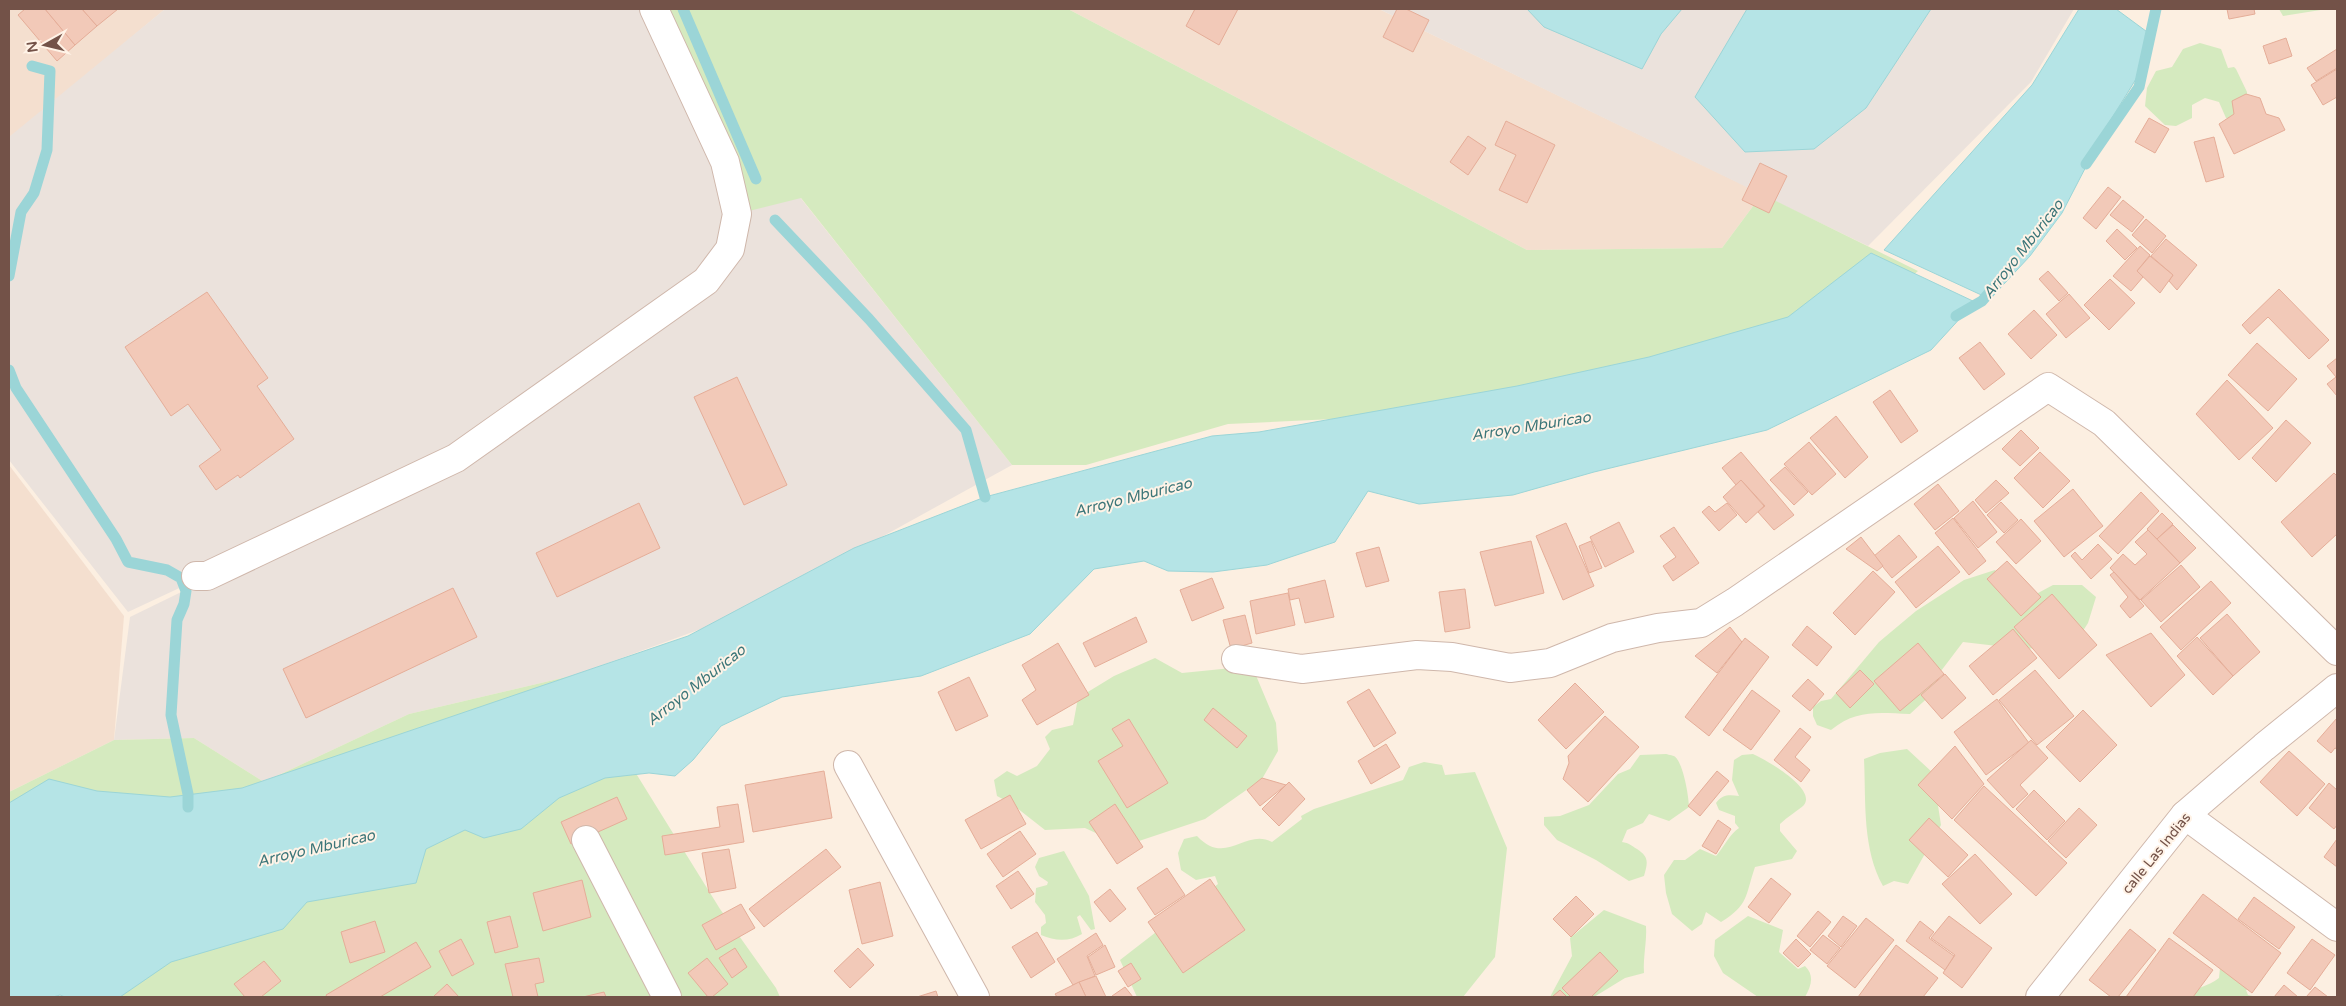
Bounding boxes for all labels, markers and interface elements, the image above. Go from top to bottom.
north arrow [20,20,70,70]
text: N [23,40,42,53]
water label: Arroyo Mburicao [1979,195,2068,302]
water label: Arroyo Mburicao [1470,408,1593,444]
water label: Arroyo Mburicao [1072,474,1194,520]
water label: Arroyo Mburicao [643,640,750,729]
street label: calle Las Indias [2118,809,2194,897]
water label: Arroyo Mburicao [255,826,377,870]

